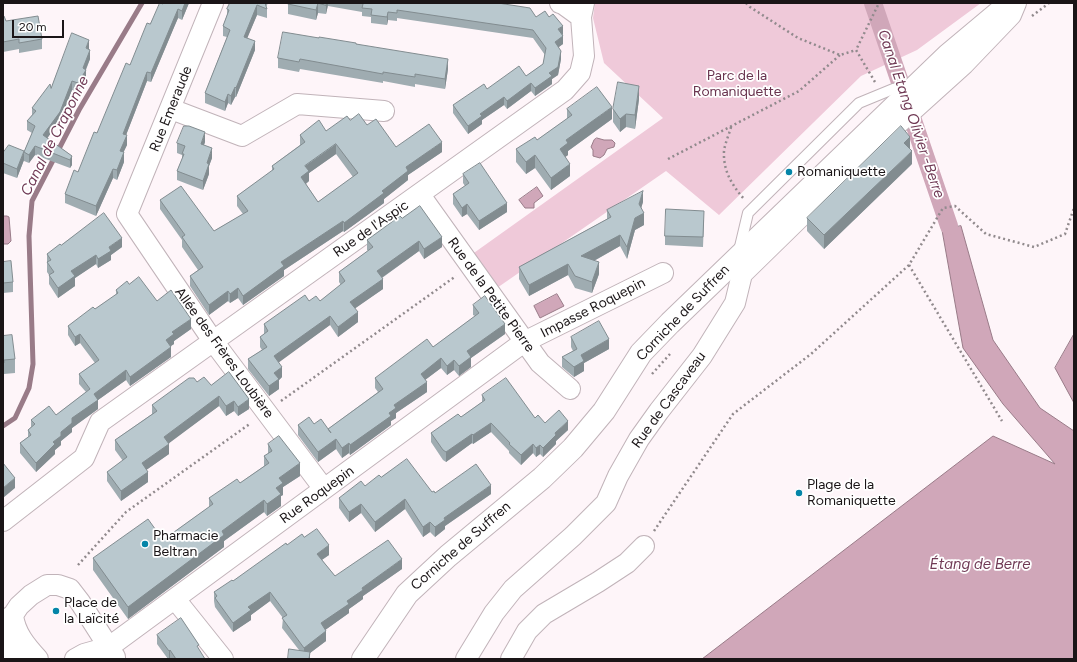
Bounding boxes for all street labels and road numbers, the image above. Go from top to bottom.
street label: Rue Emeraude [146,64,196,154]
street label: Rue de l'Aspic [330,197,412,261]
street label: Rue de la Petite Pierre [444,235,538,355]
street label: Corniche de Suffren [633,262,733,364]
street label: Impasse Roquepin [538,274,648,342]
street label: Allée des Frères Loubière [171,284,277,422]
street label: Rue de Cascaveau [628,349,710,451]
street label: Rue Roquepin [277,463,357,527]
street label: Corniche de Suffren [408,498,514,594]

